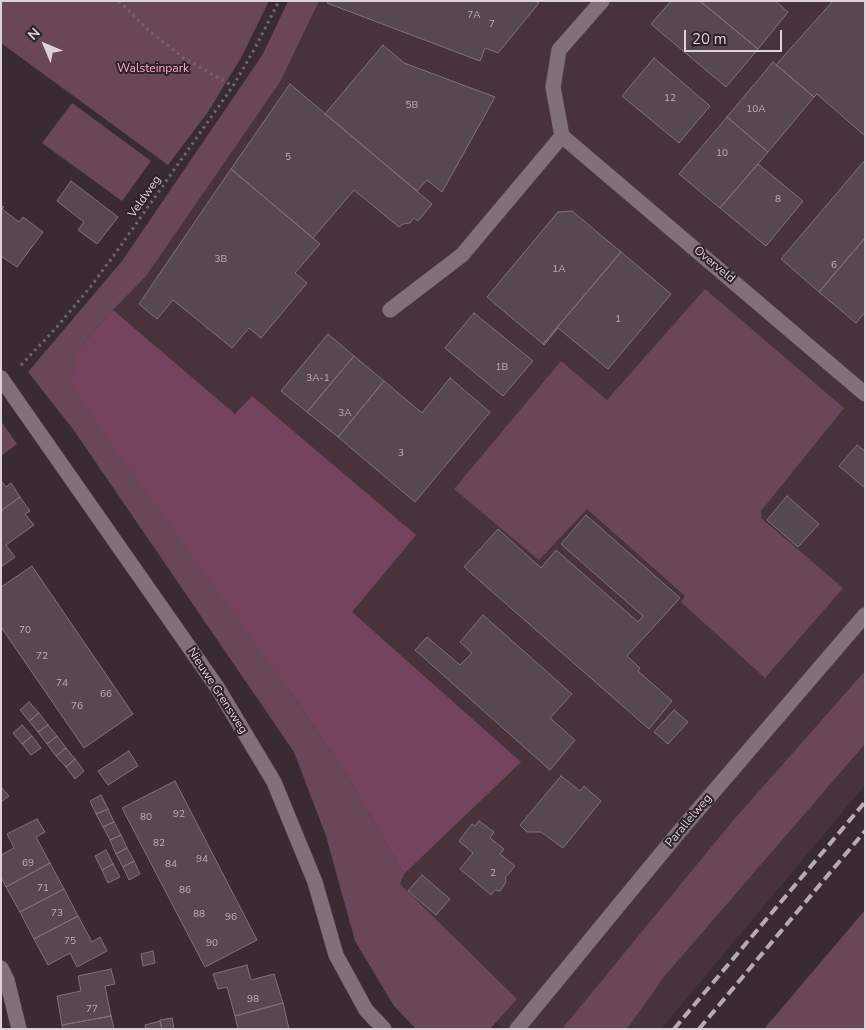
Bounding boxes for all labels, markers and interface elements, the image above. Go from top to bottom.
house number: 7A [467,10,481,22]
house number: 7 [489,19,495,31]
north arrow [20,20,70,70]
scale bar [686,20,784,52]
text: N [24,24,44,44]
text: 20 m [692,29,727,49]
park label: Walsteinpark [117,62,189,76]
house number: 12 [664,93,676,105]
house number: 5B [406,100,418,112]
house number: 10A [746,104,766,116]
house number: 10 [716,148,728,160]
house number: 5 [285,152,291,164]
street label: Veldweg [125,173,165,221]
house number: 8 [775,194,781,206]
street label: Overveld [690,244,738,286]
house number: 3B [215,254,227,266]
house number: 6 [831,260,837,272]
house number: 1A [552,264,566,276]
house number: 1 [615,314,621,326]
house number: 1B [496,362,508,374]
house number: 3A-1 [306,373,330,385]
house number: 3A [338,408,352,420]
house number: 3 [398,448,404,460]
house number: 70 [19,625,31,637]
street label: Nieuwe Grensweg [184,645,250,737]
house number: 72 [36,651,48,663]
house number: 74 [56,678,68,690]
house number: 66 [100,689,112,701]
house number: 76 [71,701,83,713]
street label: Parallelweg [663,792,715,850]
house number: 92 [173,809,185,821]
house number: 80 [140,812,152,824]
house number: 82 [153,838,165,850]
house number: 94 [196,854,208,866]
house number: 69 [22,858,34,870]
house number: 84 [165,859,177,871]
house number: 2 [490,868,496,880]
house number: 71 [37,883,49,895]
house number: 86 [179,885,191,897]
house number: 73 [51,908,63,920]
house number: 88 [193,909,205,921]
house number: 96 [225,912,237,924]
house number: 75 [64,936,76,948]
house number: 90 [206,938,218,950]
house number: 98 [247,994,259,1006]
house number: 77 [86,1004,98,1016]

